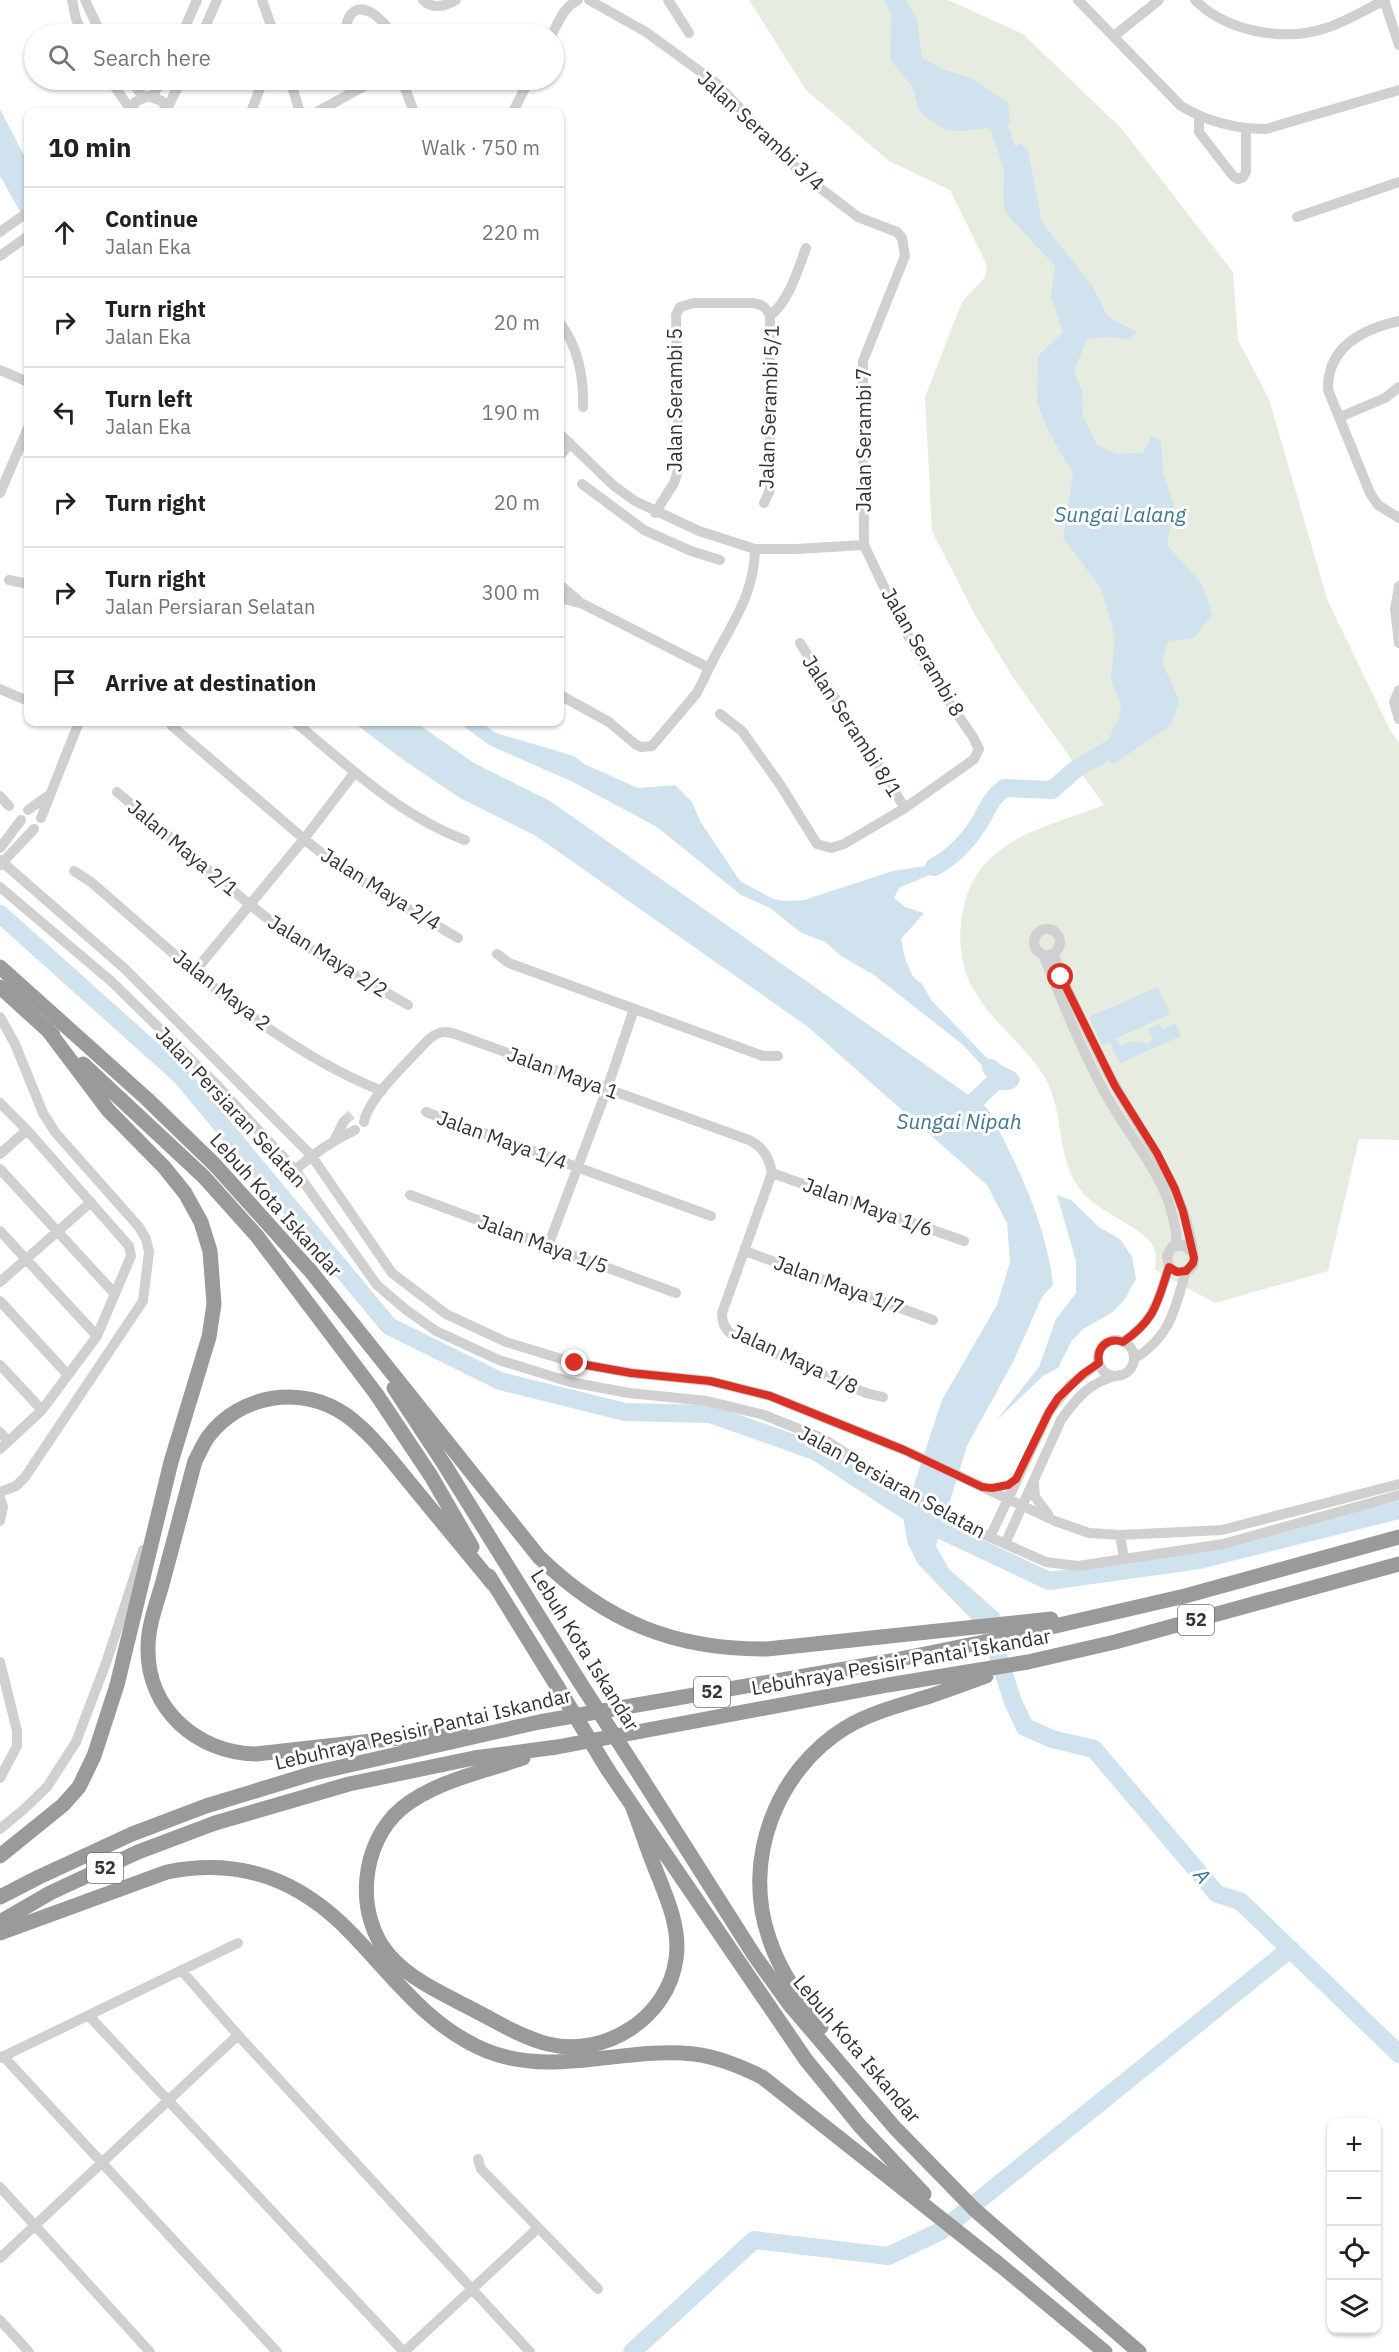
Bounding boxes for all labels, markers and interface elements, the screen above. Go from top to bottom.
search box [24,24,564,90]
icon: search [45,41,78,74]
text: Search here [93,43,211,72]
street label: Jalan Serambi 3/4 [692,65,831,196]
text: 10 min [48,130,132,164]
text: Walk · 750 m [422,134,540,161]
text: Continue [105,204,198,233]
icon: ahead [48,216,81,249]
text: 220 m [482,219,540,246]
text: Jalan Eka [105,233,191,260]
text: Turn right [105,294,206,323]
icon: right [48,306,81,339]
text: 20 m [494,309,540,336]
text: Jalan Eka [105,323,191,350]
street label: Jalan Serambi 5/1 [752,325,785,489]
street label: Jalan Serambi 5 [661,328,688,472]
street label: Jalan Serambi 7 [850,368,877,512]
text: Turn left [105,384,193,413]
icon: left [48,396,81,429]
text: 190 m [482,399,540,426]
text: Jalan Eka [105,413,191,440]
icon: right [48,486,81,519]
text: Turn right [105,488,206,517]
text: 20 m [494,489,540,516]
water label: Sungai Lalang [1054,500,1187,528]
text: Turn right [105,564,206,593]
icon: right [48,576,81,609]
text: 300 m [482,579,540,606]
street label: Jalan Serambi 8 [876,582,971,721]
text: Jalan Persiaran Selatan [105,593,315,620]
street label: Jalan Serambi 8/1 [796,650,908,802]
icon: arrive [48,666,81,699]
text: Arrive at destination [105,668,316,697]
street label: Jalan Maya 2/1 [122,793,244,902]
street label: Jalan Maya 2/4 [316,841,446,936]
street label: Jalan Maya 2/2 [263,908,393,1003]
street label: Jalan Maya 2 [168,943,277,1036]
route start [1047,963,1073,989]
street label: Jalan Persiaran Selatan [150,1021,313,1193]
street label: Jalan Maya 1 [504,1040,623,1105]
street label: Jalan Maya 1/4 [433,1103,571,1176]
water label: Sungai Nipah [896,1107,1022,1135]
street label: Lebuh Kota Iskandar [204,1127,348,1283]
street label: Jalan Maya 1/6 [799,1170,937,1243]
street label: Jalan Maya 1/5 [474,1207,612,1280]
street label: Jalan Maya 1/7 [770,1248,908,1321]
street label: Jalan Maya 1/8 [728,1317,863,1400]
route end [561,1349,587,1375]
street label: Jalan Persiaran Selatan [794,1419,991,1544]
street label: Lebuh Kota Iskandar [525,1564,646,1736]
road number: 52 [1178,1605,1214,1635]
street label: Lebuhraya Pesisir Pantai Iskandar [749,1622,1053,1701]
road number: 52 [694,1677,730,1707]
street label: Lebuhraya Pesisir Pantai Iskandar [272,1681,574,1776]
road number: 52 [87,1853,123,1883]
water label: A [1187,1861,1218,1889]
street label: Lebuh Kota Iskandar [787,1969,927,2128]
map controls [1327,2118,1381,2334]
button: + [1327,2118,1381,2172]
button: − [1327,2172,1381,2226]
button: locate [1327,2226,1381,2280]
button: layers [1327,2280,1381,2334]

